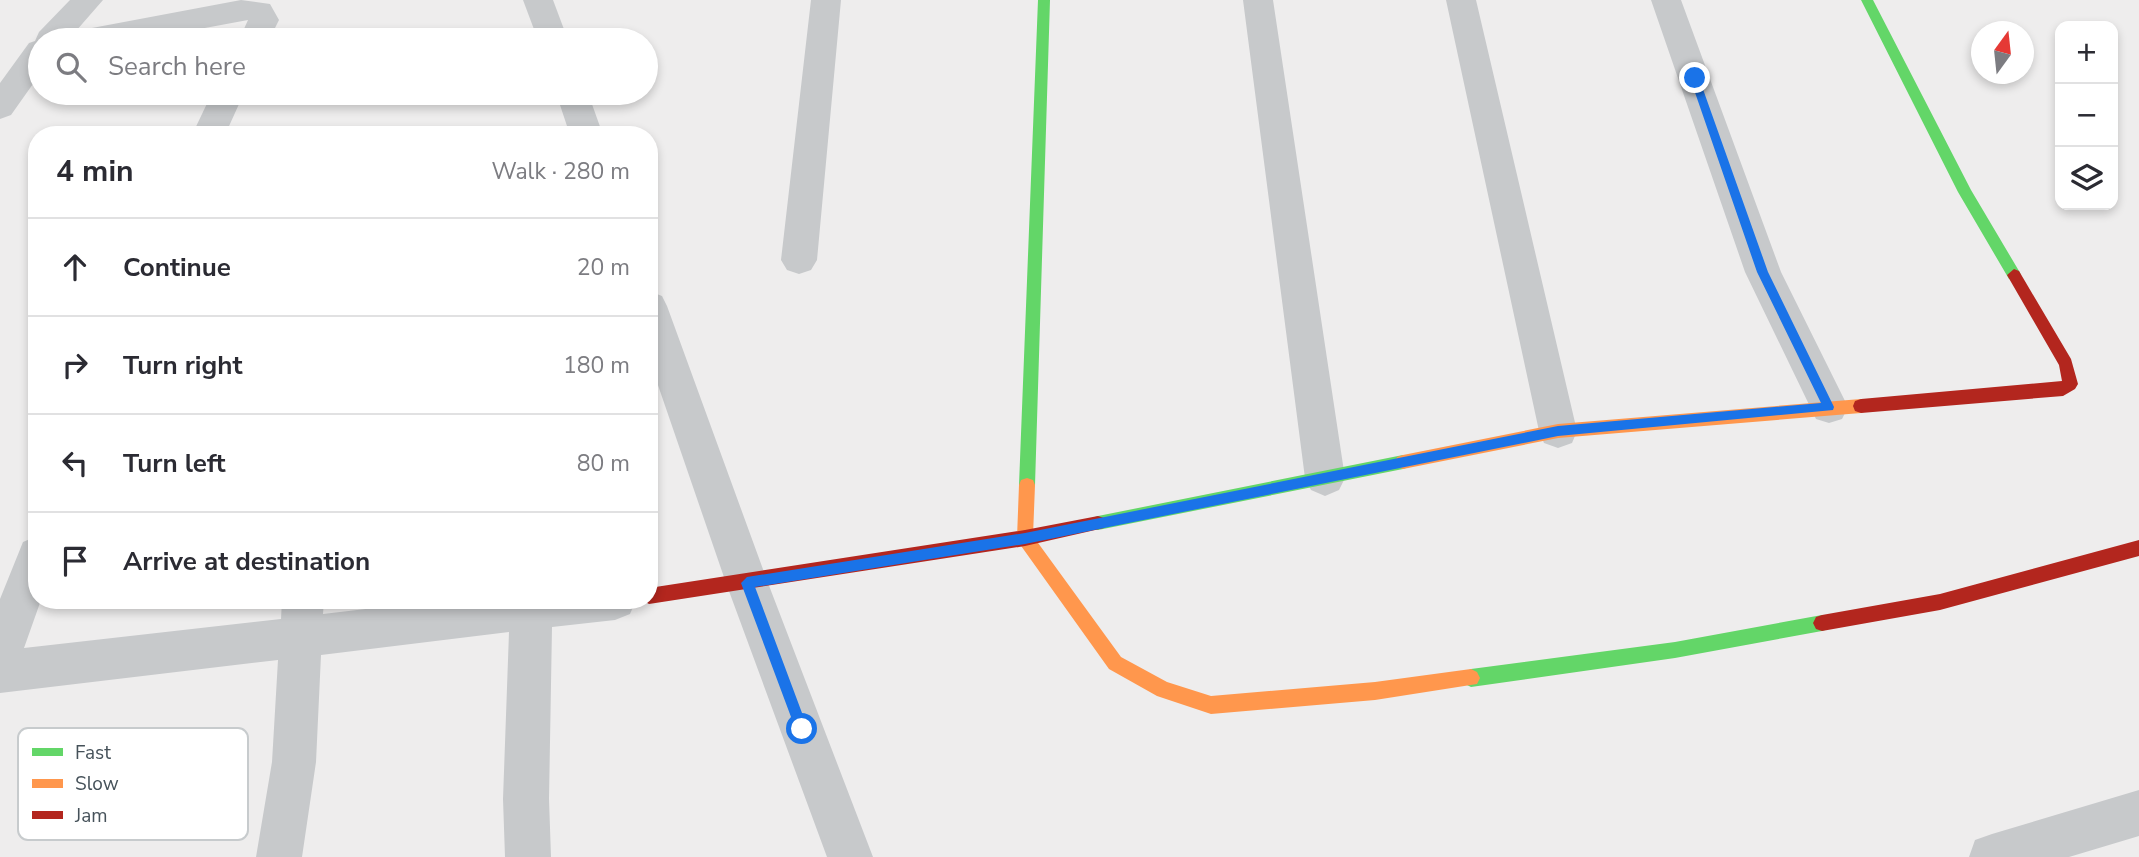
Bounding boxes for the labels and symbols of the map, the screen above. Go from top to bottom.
north arrow [1971,21,2034,84]
route end [1679,62,1710,93]
route start [786,713,817,744]
legend [18,728,248,840]
text: Fast [75,740,111,766]
text: Slow [75,771,119,797]
text: Jam [74,803,108,829]

